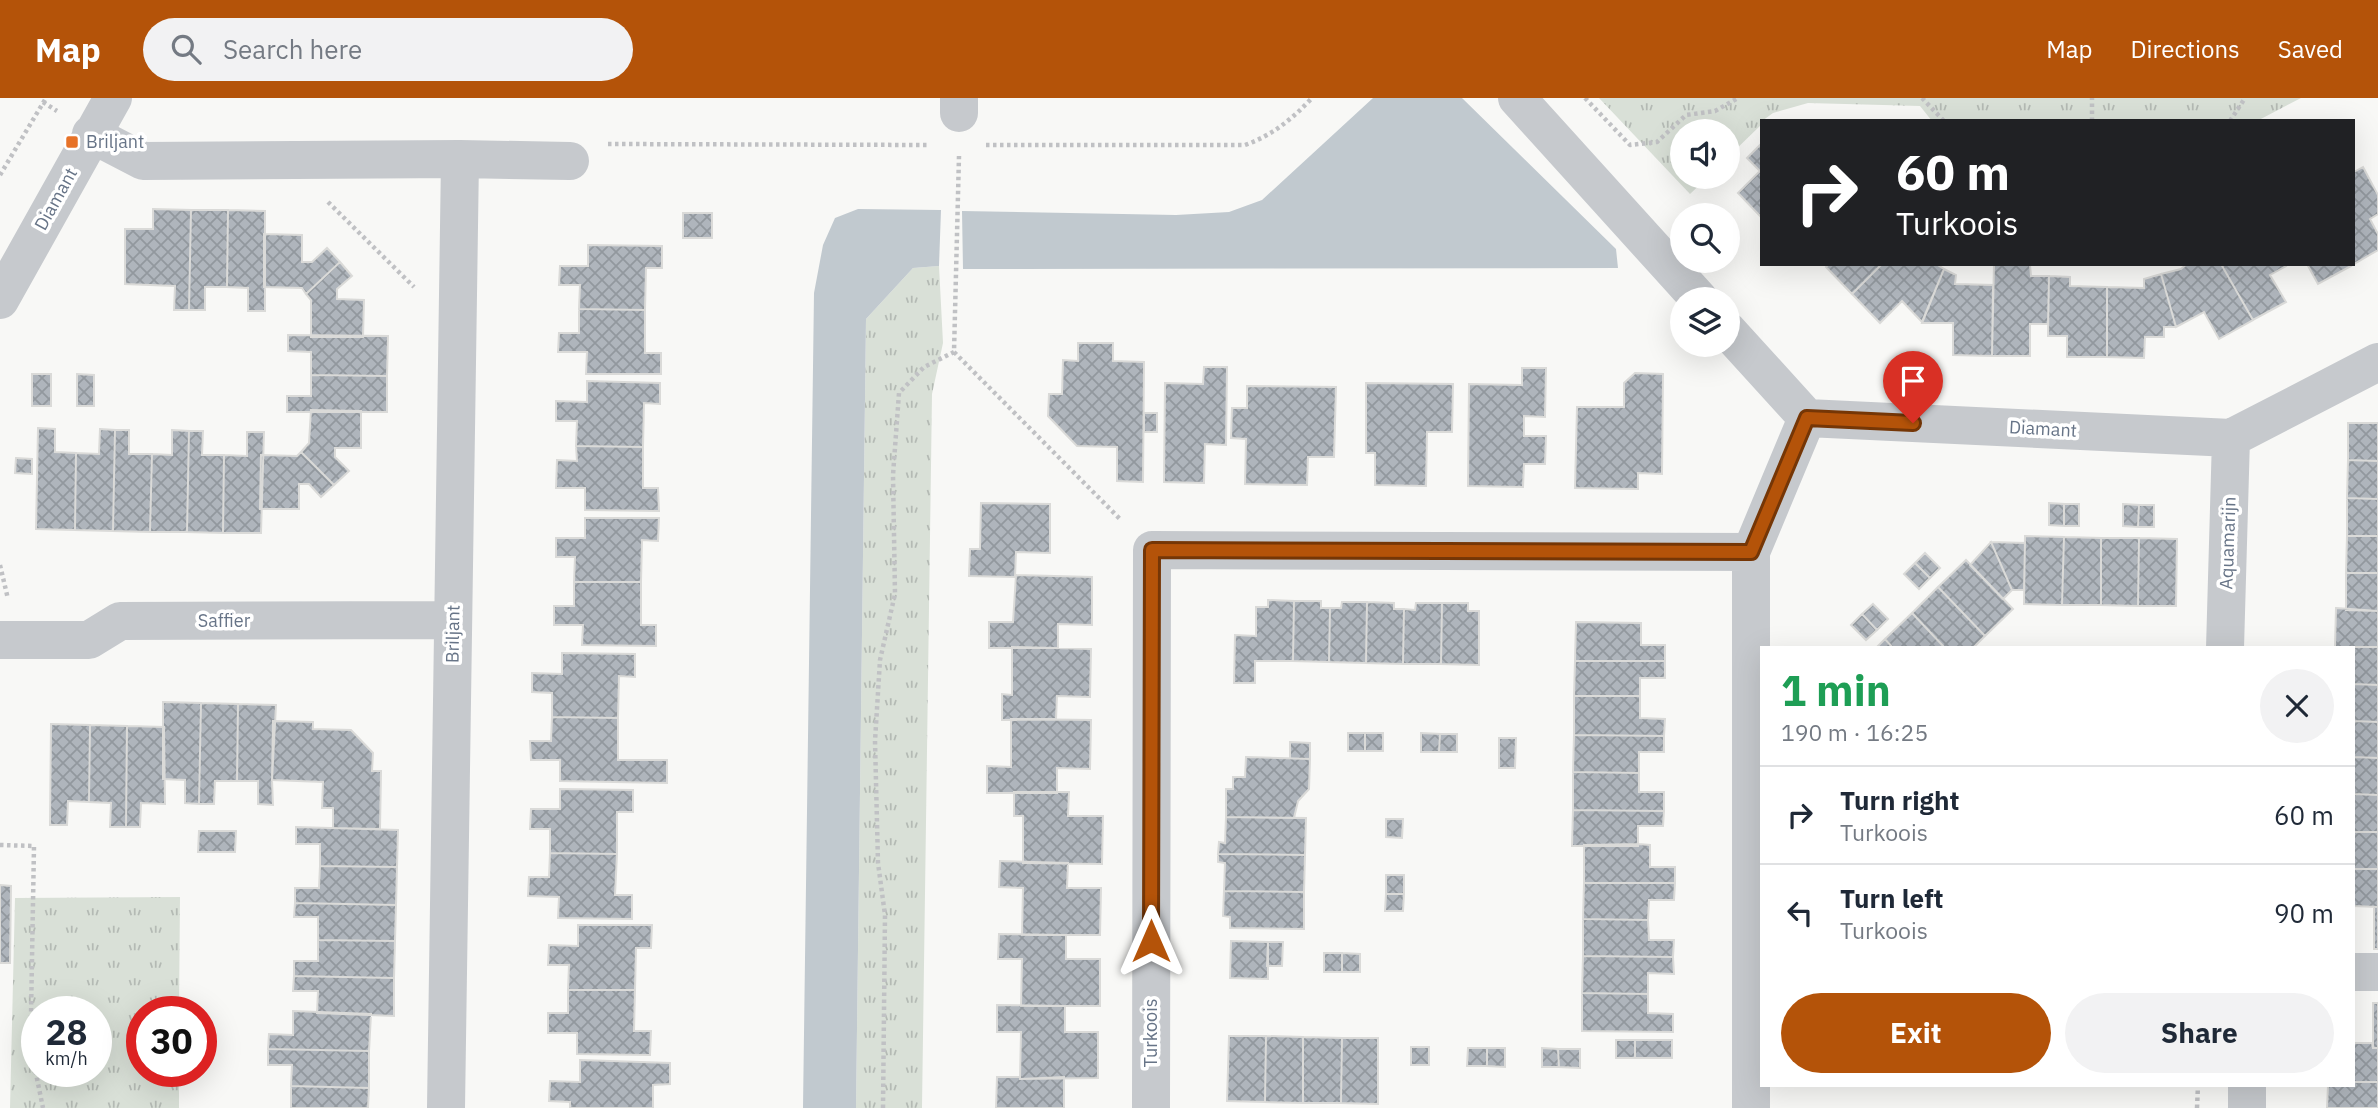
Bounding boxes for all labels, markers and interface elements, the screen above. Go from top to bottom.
search box [143,18,633,81]
text: Map [35,28,101,71]
icon: search [167,30,205,68]
text: Search here [223,32,362,66]
text: Map [2046,33,2092,65]
text: Directions [2130,33,2240,65]
text: Saved [2278,33,2343,65]
map controls [1670,119,1740,357]
button: sound [1670,119,1740,189]
place label: Briljant [86,130,144,153]
marker: Briljant [64,134,80,150]
text: 60 m [1896,140,2010,203]
icon: right [1781,147,1872,238]
street label: Diamant [29,163,82,234]
text: Turkoois [1896,202,2018,244]
button: search [1670,203,1740,273]
button: layers [1670,287,1740,357]
pin [1883,351,1943,423]
icon: arrive [1894,362,1932,400]
street label: Diamant [2008,415,2078,442]
street label: Aquamarijn [2214,496,2241,590]
street label: Briljant [440,605,465,663]
street label: Saffier [198,609,251,632]
text: 1 min [1781,663,1891,718]
button: close [2260,669,2334,743]
text: 190 m · 16:25 [1781,717,1928,747]
text: Turn right [1840,783,1959,817]
icon: right [1781,796,1819,834]
text: 60 m [2274,798,2334,832]
text: Turkoois [1840,817,1928,847]
text: Turn left [1840,881,1943,915]
icon: left [1781,894,1819,932]
text: 90 m [2274,896,2334,930]
position arrow [1114,904,1188,978]
text: Turkoois [1840,915,1928,945]
button: Exit [1781,993,2051,1073]
button: Share [2065,993,2334,1073]
speed limit sign: 30 [126,996,217,1087]
street label: Turkoois [1139,999,1162,1067]
text: 28 [45,1009,88,1055]
text: km/h [45,1047,88,1070]

